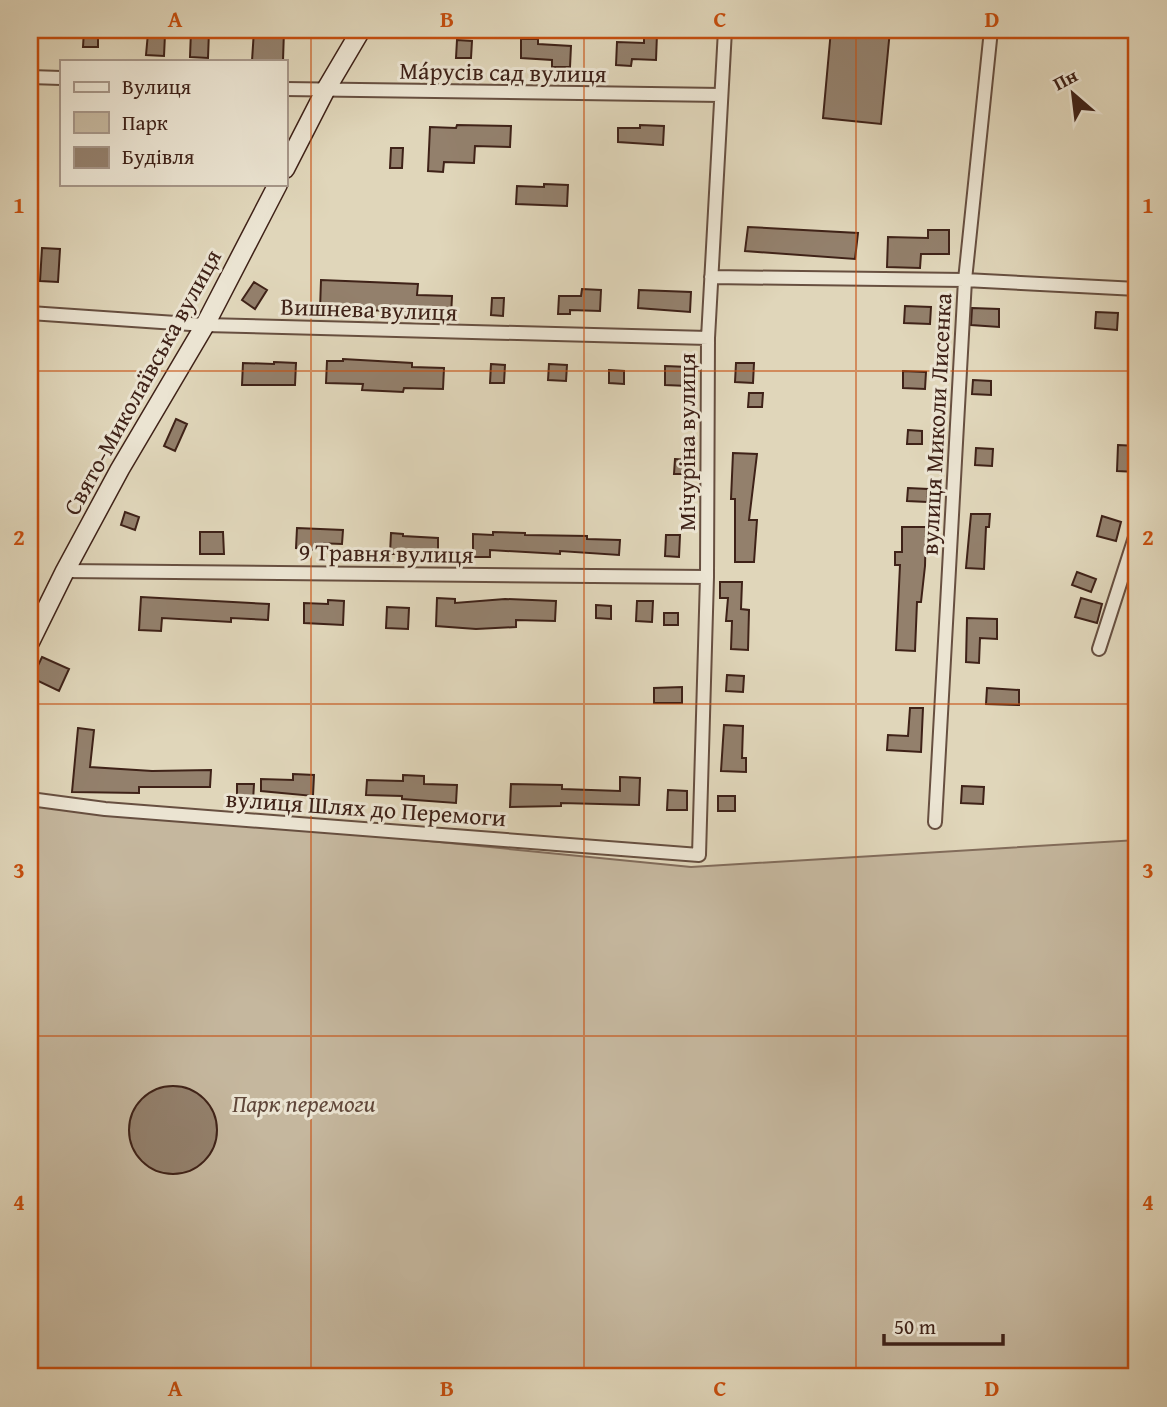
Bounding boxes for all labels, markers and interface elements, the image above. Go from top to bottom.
text: A [168,2,183,35]
text: B [440,2,454,35]
text: C [713,2,727,35]
text: D [985,2,1000,35]
street label: Мáрусів сад вулиця [399,53,607,91]
legend [60,60,287,186]
north arrow [1038,60,1108,130]
text: Пн [1048,61,1083,97]
text: Вулиця [122,71,192,102]
text: Парк [122,107,168,138]
text: Будівля [122,141,195,172]
text: 1 [13,188,25,221]
text: 1 [1142,188,1154,221]
street label: Свято-Миколаївська вулиця [54,243,230,521]
street label: Вишнева вулиця [280,288,458,330]
street label: вулиця Миколи Лисенка [912,291,960,556]
street label: Мічуріна вулиця [669,353,704,531]
text: 2 [13,520,25,553]
text: 2 [1142,520,1154,553]
street label: 9 Травня вулиця [298,534,474,572]
street label: вулиця Шлях до Перемоги [225,781,507,835]
text: 3 [13,853,25,886]
text: 3 [1142,853,1154,886]
park label: Парк перемоги [232,1086,376,1121]
text: 4 [13,1185,25,1218]
text: 4 [1142,1185,1154,1218]
scale bar [884,1302,1002,1346]
text: 50 m [894,1311,936,1342]
text: A [168,1371,183,1404]
text: B [440,1371,454,1404]
text: C [713,1371,727,1404]
text: D [985,1371,1000,1404]

